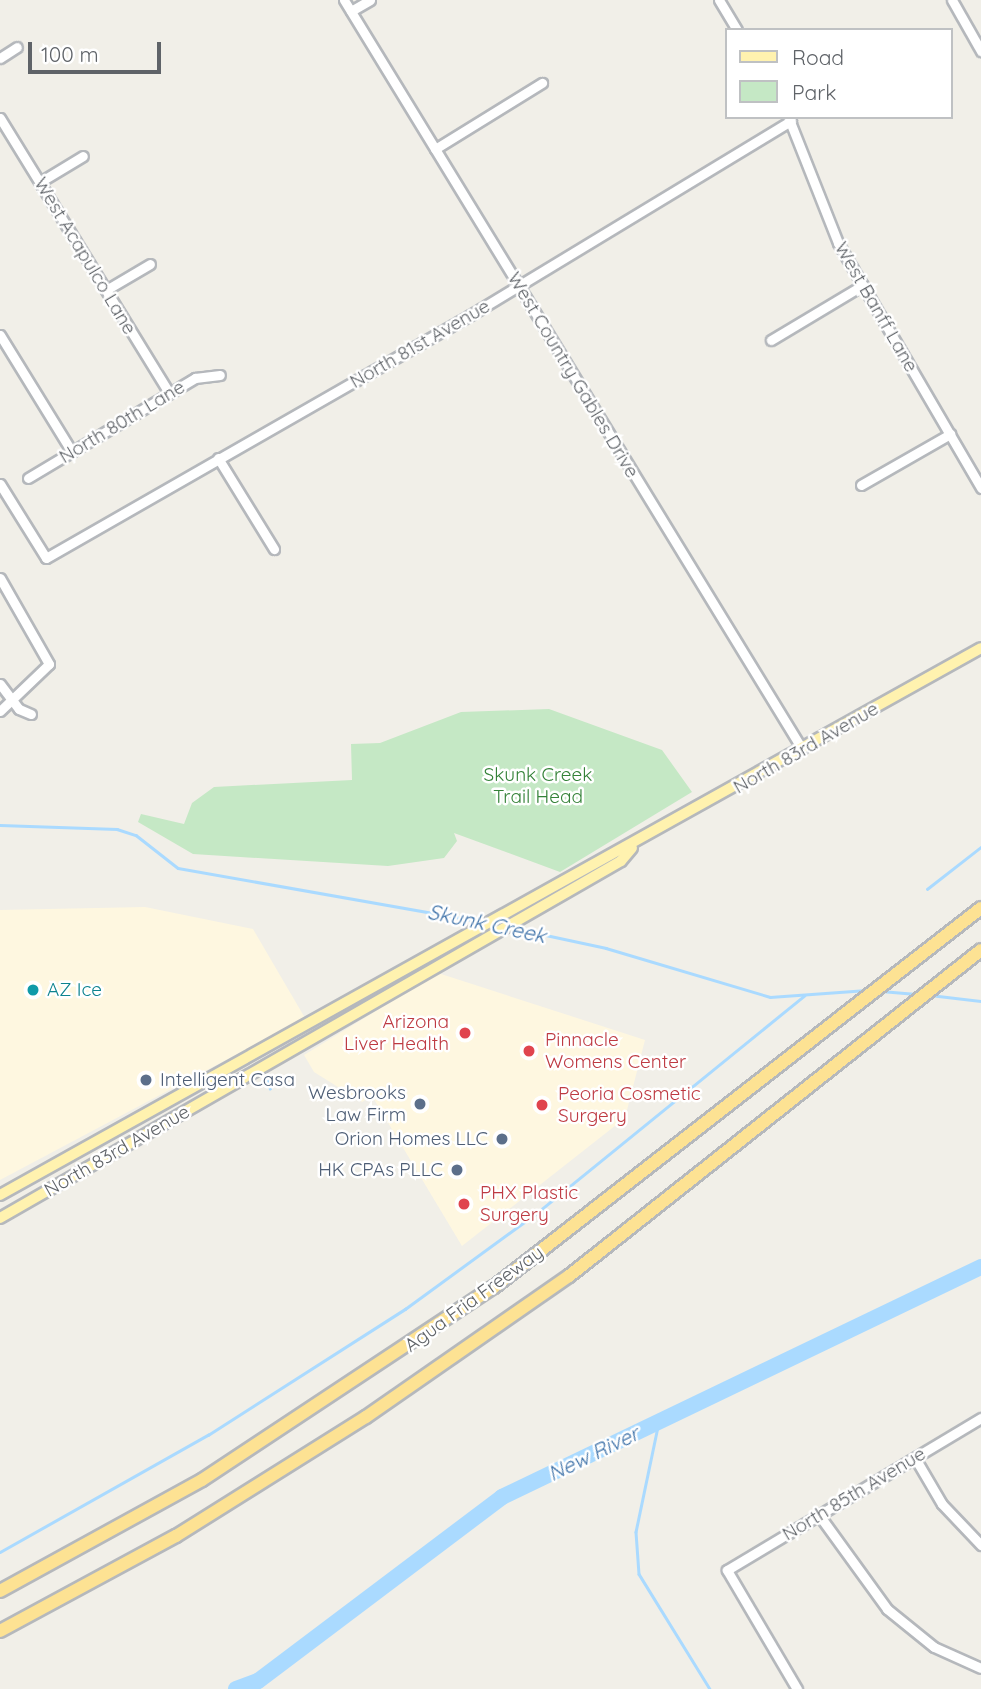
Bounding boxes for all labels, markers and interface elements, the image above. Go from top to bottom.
scale bar [32,28,164,72]
legend [726,28,953,119]
text: 100 m [41,41,99,67]
text: Road [792,44,844,70]
text: Park [792,79,836,105]
street label: West Acapulco Lane [29,173,141,339]
street label: West Banff Lane [830,238,922,376]
street label: West Country Gables Drive [502,268,644,482]
street label: North 81st Avenue [346,295,494,393]
street label: North 80th Lane [55,376,189,468]
street label: North 83rd Avenue [729,697,883,799]
park label: Skunk Creek Trail Head [484,764,592,808]
water label: Skunk Creek [426,898,548,948]
place label: AZ Ice [47,979,102,1001]
marker: AZ Ice [25,982,41,998]
place label: Arizona Liver Health [344,1011,449,1055]
marker: Arizona Liver Health [455,1023,475,1043]
place label: Pinnacle Womens Center [545,1029,686,1073]
marker: Pinnacle Womens Center [519,1041,539,1061]
place label: Intelligent Casa [160,1069,295,1091]
marker: Intelligent Casa [138,1072,154,1088]
place label: Wesbrooks Law Firm [308,1082,406,1126]
place label: Peoria Cosmetic Surgery [558,1083,701,1127]
marker: Peoria Cosmetic Surgery [532,1095,552,1115]
marker: Wesbrooks Law Firm [412,1096,428,1112]
street label: North 83rd Avenue [40,1100,194,1202]
place label: Orion Homes LLC [335,1128,488,1150]
marker: Orion Homes LLC [494,1131,510,1147]
place label: HK CPAs PLLC [318,1159,443,1181]
marker: HK CPAs PLLC [449,1162,465,1178]
place label: PHX Plastic Surgery [480,1182,578,1226]
marker: PHX Plastic Surgery [454,1194,474,1214]
street label: Agua Fria Freeway [400,1241,548,1357]
water label: New River [543,1420,643,1486]
street label: North 85th Avenue [778,1442,930,1546]

